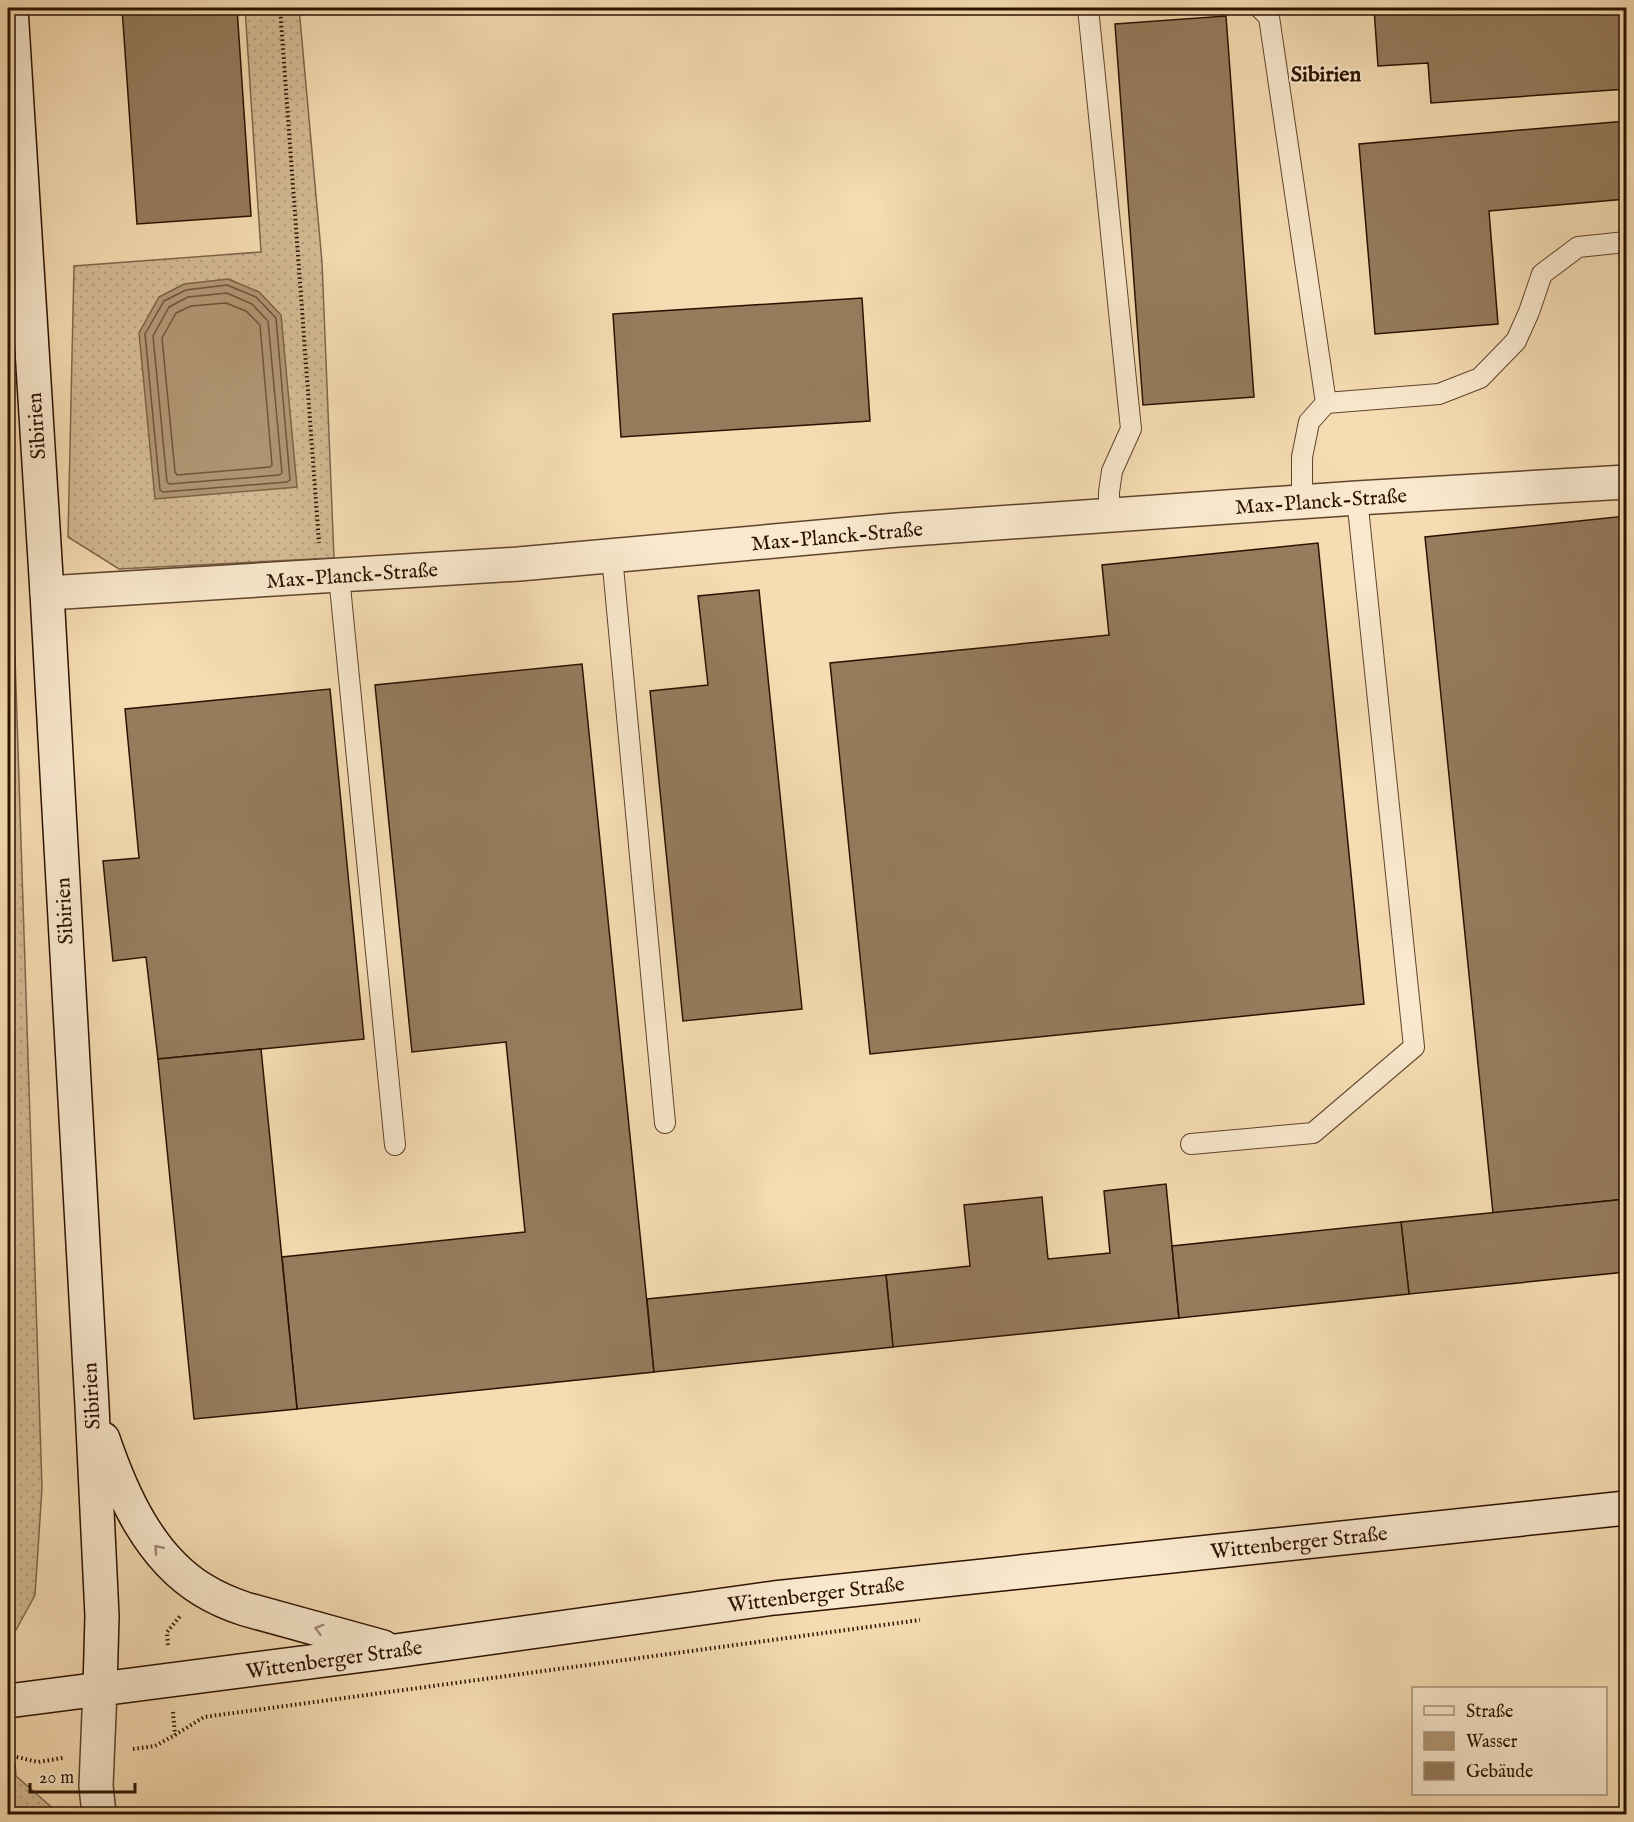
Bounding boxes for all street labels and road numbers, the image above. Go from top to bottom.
street label: Sibirien [22,391,53,460]
street label: Max-Planck-Straße [1234,483,1408,522]
street label: Max-Planck-Straße [750,517,924,558]
street label: Max-Planck-Straße [265,557,439,596]
street label: Sibirien [50,877,81,945]
street label: Sibirien [77,1362,108,1430]
street label: Wittenberger Straße [1209,1521,1389,1566]
street label: Wittenberger Straße [726,1571,906,1620]
street label: Wittenberger Straße [244,1635,425,1686]

